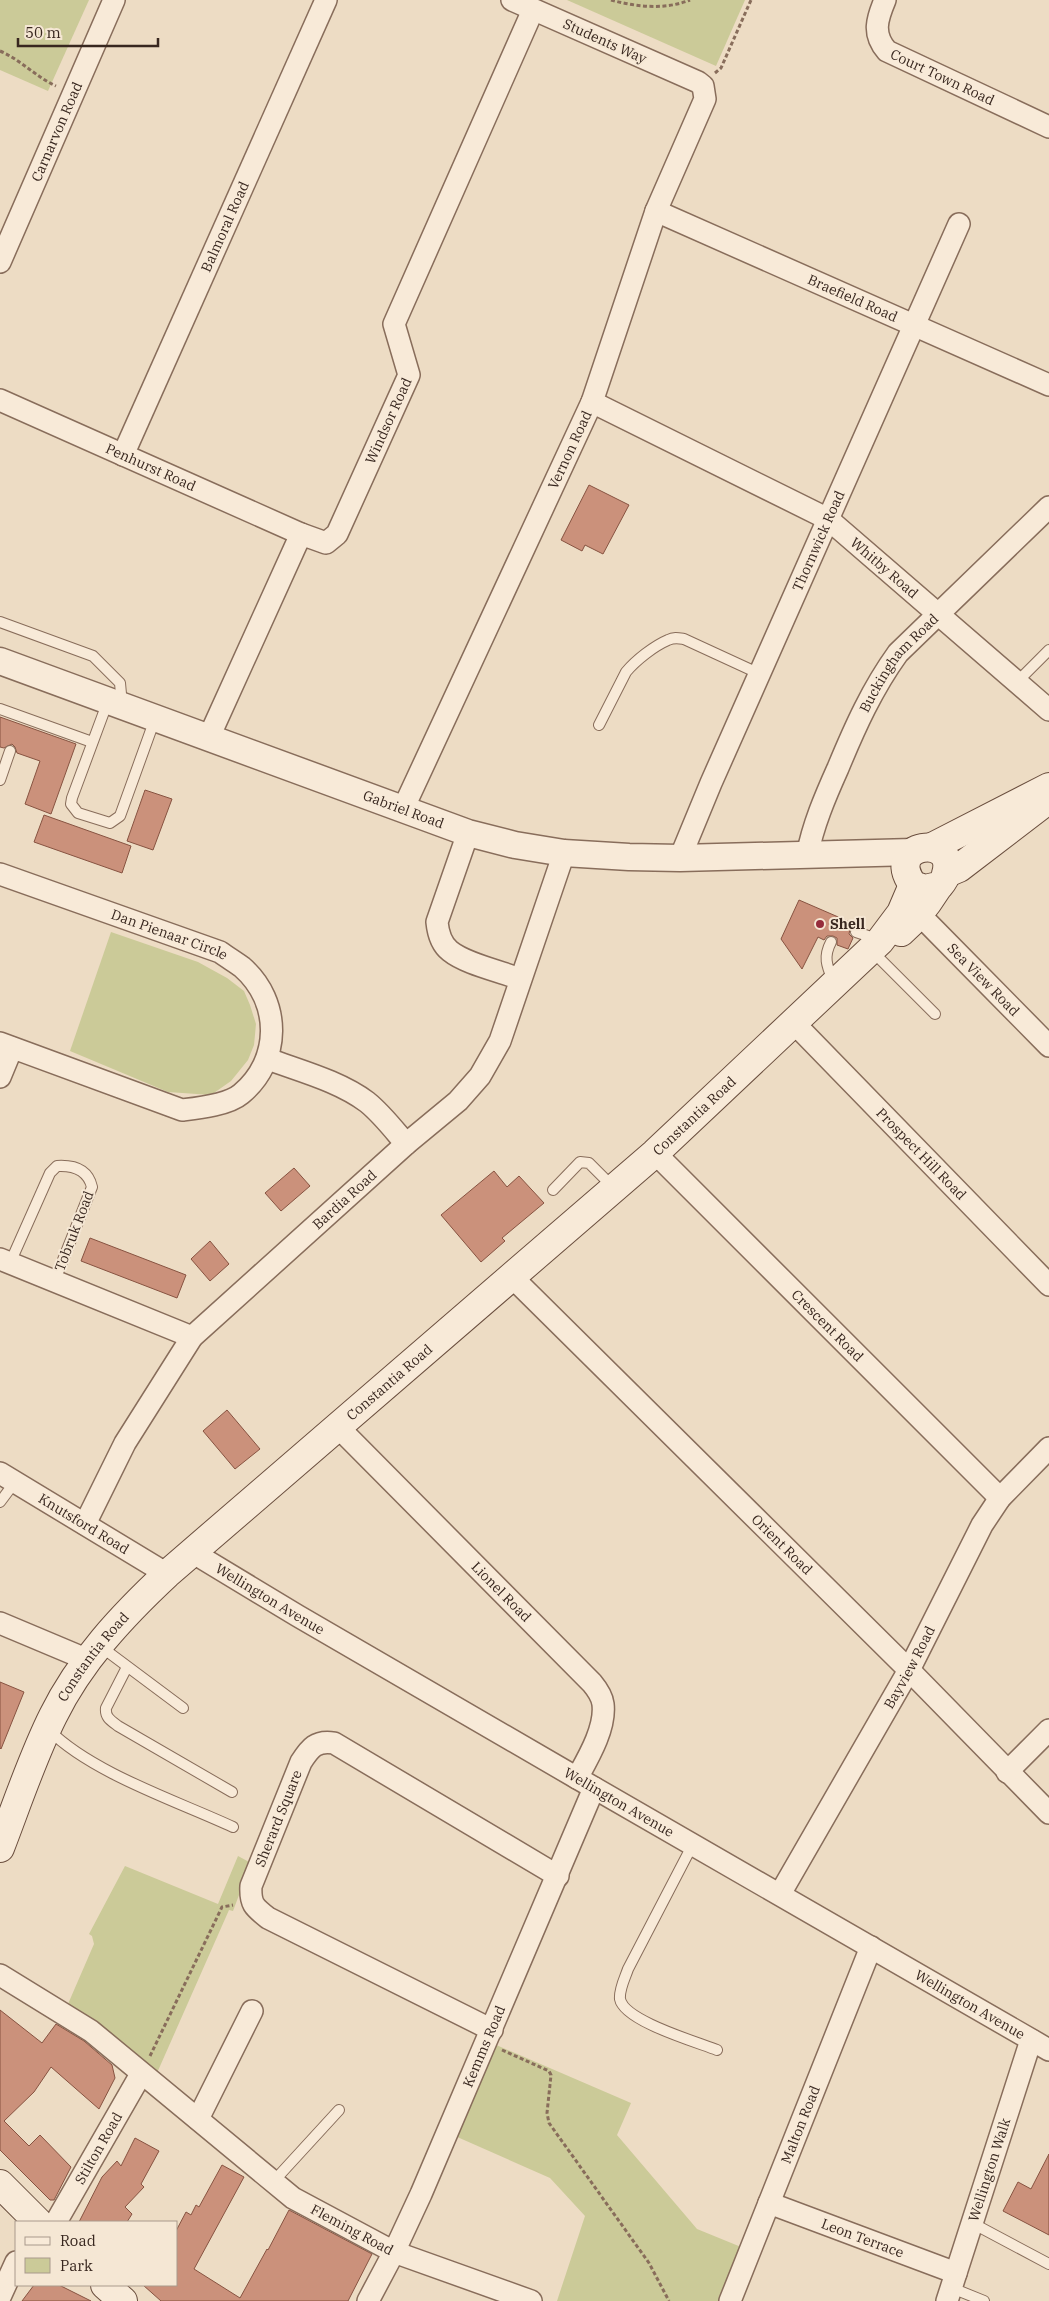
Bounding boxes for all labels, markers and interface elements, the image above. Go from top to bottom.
scale bar [18,15,158,47]
street label: Students Way [560,15,650,68]
text: 50 m [25,23,61,42]
street label: Court Town Road [888,45,998,109]
street label: Carnarvon Road [27,79,86,184]
street label: Balmoral Road [197,178,253,275]
street label: Braefield Road [805,270,901,326]
street label: Windsor Road [361,374,416,467]
street label: Vernon Road [544,407,596,492]
street label: Penhurst Road [103,439,199,495]
street label: Thornwick Road [788,487,849,594]
street label: Whitby Road [847,533,923,602]
street label: Buckingham Road [855,609,943,715]
street label: Gabriel Road [361,786,447,833]
street label: Dan Pienaar Circle [109,905,232,964]
place label: Shell [830,915,865,933]
marker: Shell [814,918,826,930]
street label: Sea View Road [944,939,1024,1020]
street label: Constantia Road [649,1072,740,1159]
street label: Prospect Hill Road [872,1104,971,1204]
street label: Bardia Road [309,1166,381,1233]
street label: Tobruk Road [50,1188,98,1274]
street label: Crescent Road [788,1286,868,1366]
street label: Constantia Road [343,1340,436,1424]
street label: Knutsford Road [35,1489,133,1558]
street label: Orient Road [748,1510,817,1579]
street label: Lionel Road [468,1558,536,1626]
street label: Wellington Avenue [212,1559,328,1638]
street label: Constantia Road [53,1608,133,1705]
street label: Bayview Road [880,1622,939,1712]
street label: Wellington Avenue [561,1763,677,1841]
street label: Sherard Square [251,1767,306,1869]
street label: Wellington Avenue [912,1966,1028,2043]
street label: Kemms Road [459,2002,510,2090]
street label: Malton Road [777,2082,824,2166]
street label: Stilton Road [71,2109,126,2188]
street label: Wellington Walk [964,2115,1015,2224]
street label: Fleming Road [308,2200,397,2259]
street label: Leon Terrace [819,2214,906,2262]
legend [15,2221,178,2286]
text: Road [60,2231,96,2250]
text: Park [60,2256,93,2275]

